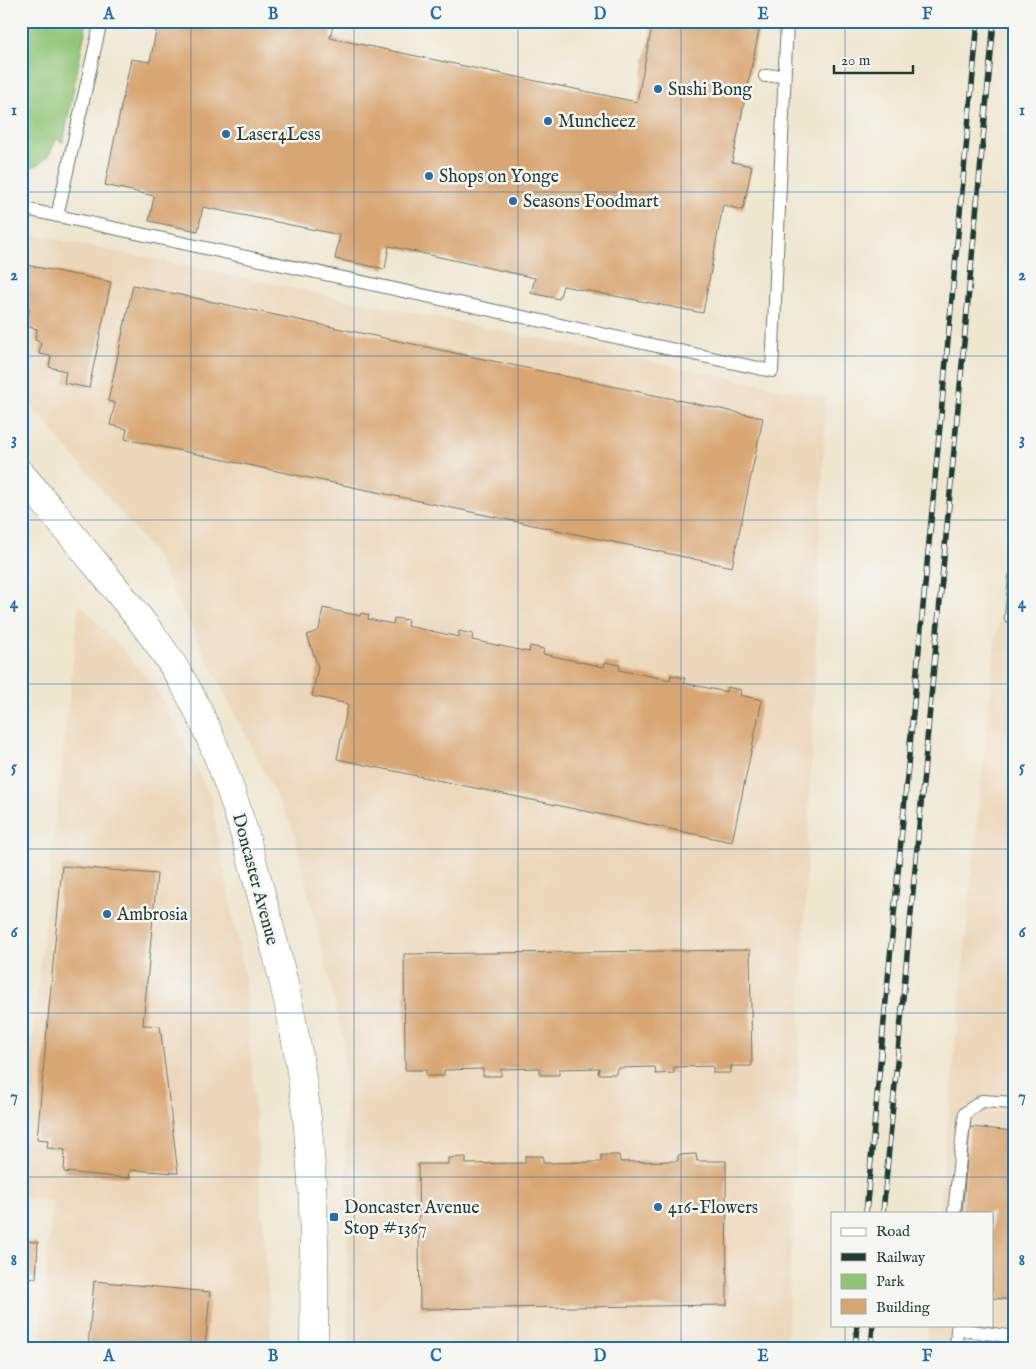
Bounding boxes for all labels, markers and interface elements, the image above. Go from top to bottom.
text: A [103,5,116,25]
text: B [268,5,279,25]
text: C [430,5,442,25]
text: D [594,5,607,25]
text: E [757,5,769,25]
text: F [922,5,933,25]
scale bar [834,42,912,74]
text: 20 m [841,51,871,70]
place label: Sushi Bong [668,79,752,102]
marker: Sushi Bong [652,83,664,95]
text: 1 [11,101,17,121]
text: 1 [1019,101,1025,121]
place label: Muncheez [558,111,636,134]
marker: Muncheez [542,115,554,127]
place label: Laser4Less [236,124,320,147]
marker: Laser4Less [220,128,232,140]
place label: Shops on Yonge [439,166,559,189]
marker: Shops on Yonge [423,170,435,182]
place label: Seasons Foodmart [523,191,659,214]
marker: Seasons Foodmart [507,195,519,207]
text: 2 [10,266,18,286]
text: 2 [1018,266,1026,286]
text: 3 [11,430,17,450]
text: 3 [1019,430,1025,450]
text: 4 [10,594,19,614]
text: 4 [1018,594,1027,614]
text: 5 [11,758,17,778]
text: 5 [1019,758,1025,778]
street label: Doncaster Avenue [226,811,283,948]
place label: Ambrosia [116,904,188,927]
marker: Ambrosia [101,908,113,920]
text: 6 [11,923,19,943]
text: 6 [1019,923,1027,943]
text: 7 [10,1087,18,1107]
text: 7 [1018,1087,1026,1107]
place label: Doncaster Avenue Stop #1367 [344,1197,480,1241]
place label: 416-Flowers [668,1197,758,1220]
marker: 416-Flowers [652,1201,664,1213]
marker: Doncaster Avenue Stop #1367 [328,1211,340,1223]
legend [831,1212,994,1326]
text: Road [876,1222,911,1241]
text: Railway [876,1248,926,1267]
text: 8 [11,1251,17,1271]
text: 8 [1019,1251,1025,1271]
text: Park [876,1272,906,1291]
text: Building [876,1298,931,1317]
text: A [103,1347,116,1367]
text: B [268,1347,279,1367]
text: C [430,1347,442,1367]
text: D [594,1347,607,1367]
text: E [757,1347,769,1367]
text: F [922,1347,933,1367]

